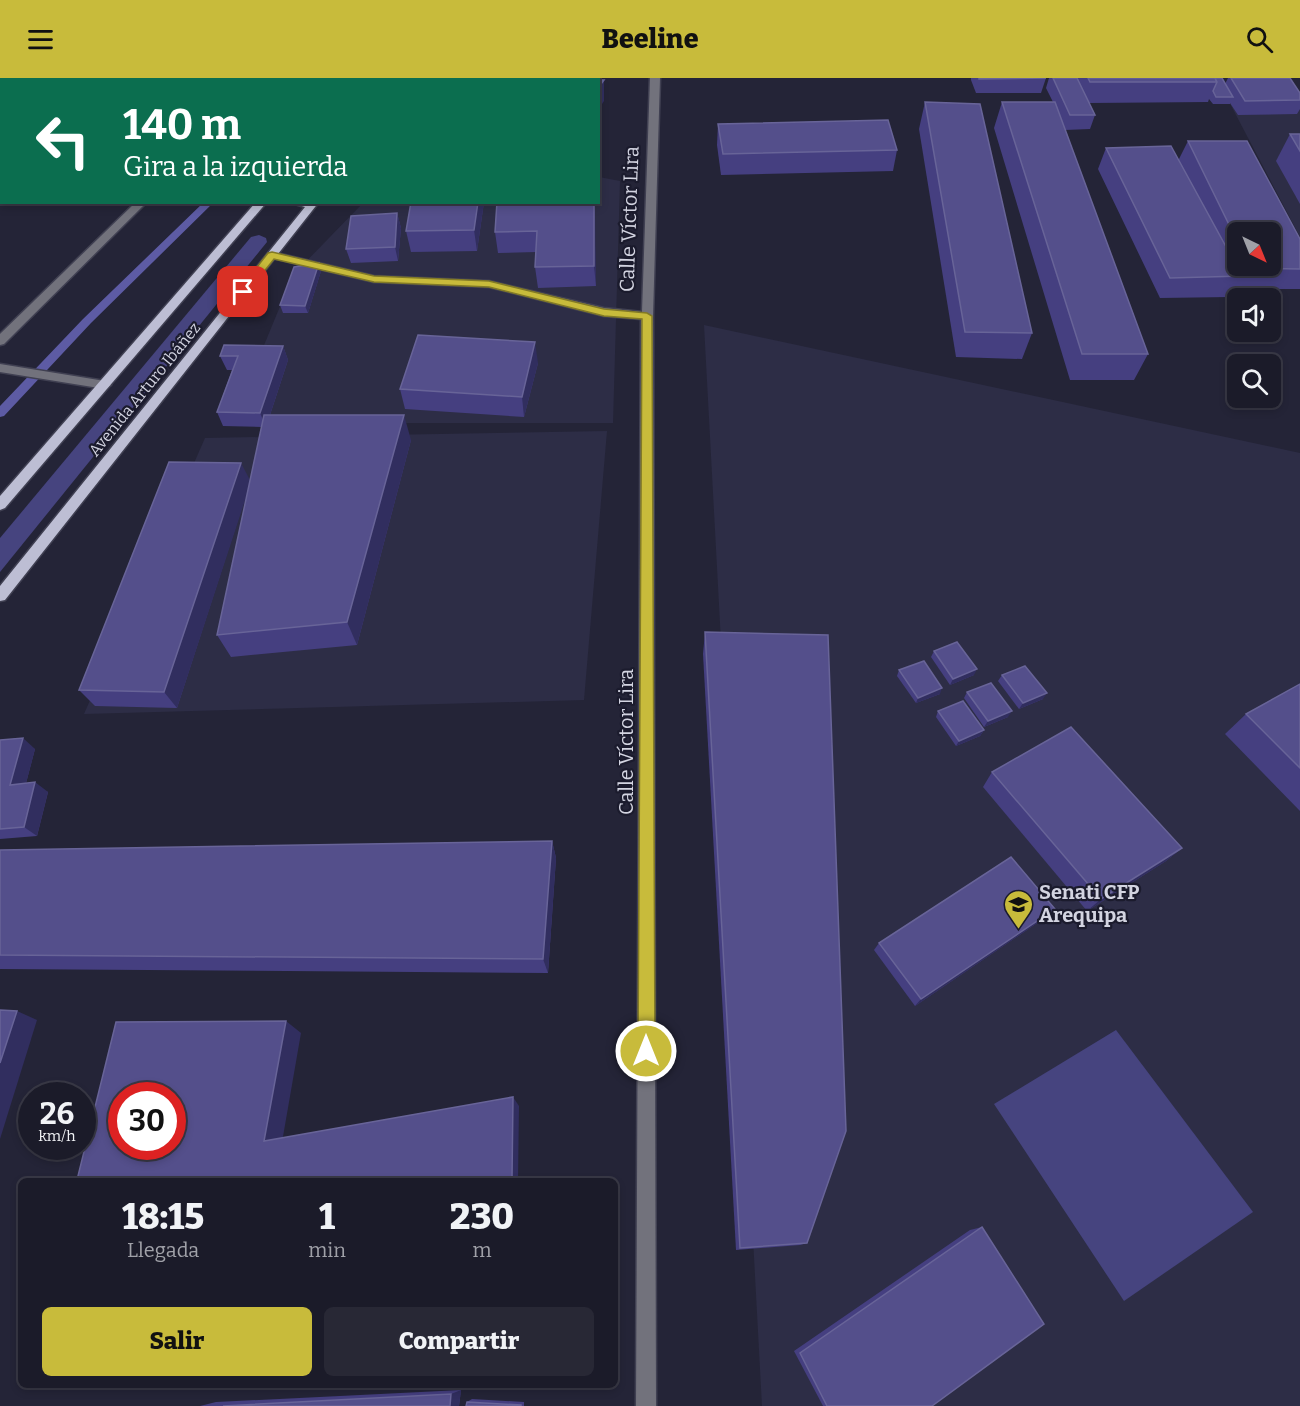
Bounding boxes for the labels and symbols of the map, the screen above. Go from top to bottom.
street label: Calle Víctor Lira [614,145,644,292]
north arrow [1227,222,1281,276]
pin [217,266,268,317]
street label: Avenida Arturo Ibáñez [85,318,204,460]
street label: Calle Víctor Lira [614,669,638,815]
place label: Senati CFP Arequipa [1039,880,1140,927]
school or university icon: Senati CFP Arequipa [1002,888,1034,930]
position arrow [614,1019,678,1083]
speed limit sign: 30 [108,1082,186,1160]

